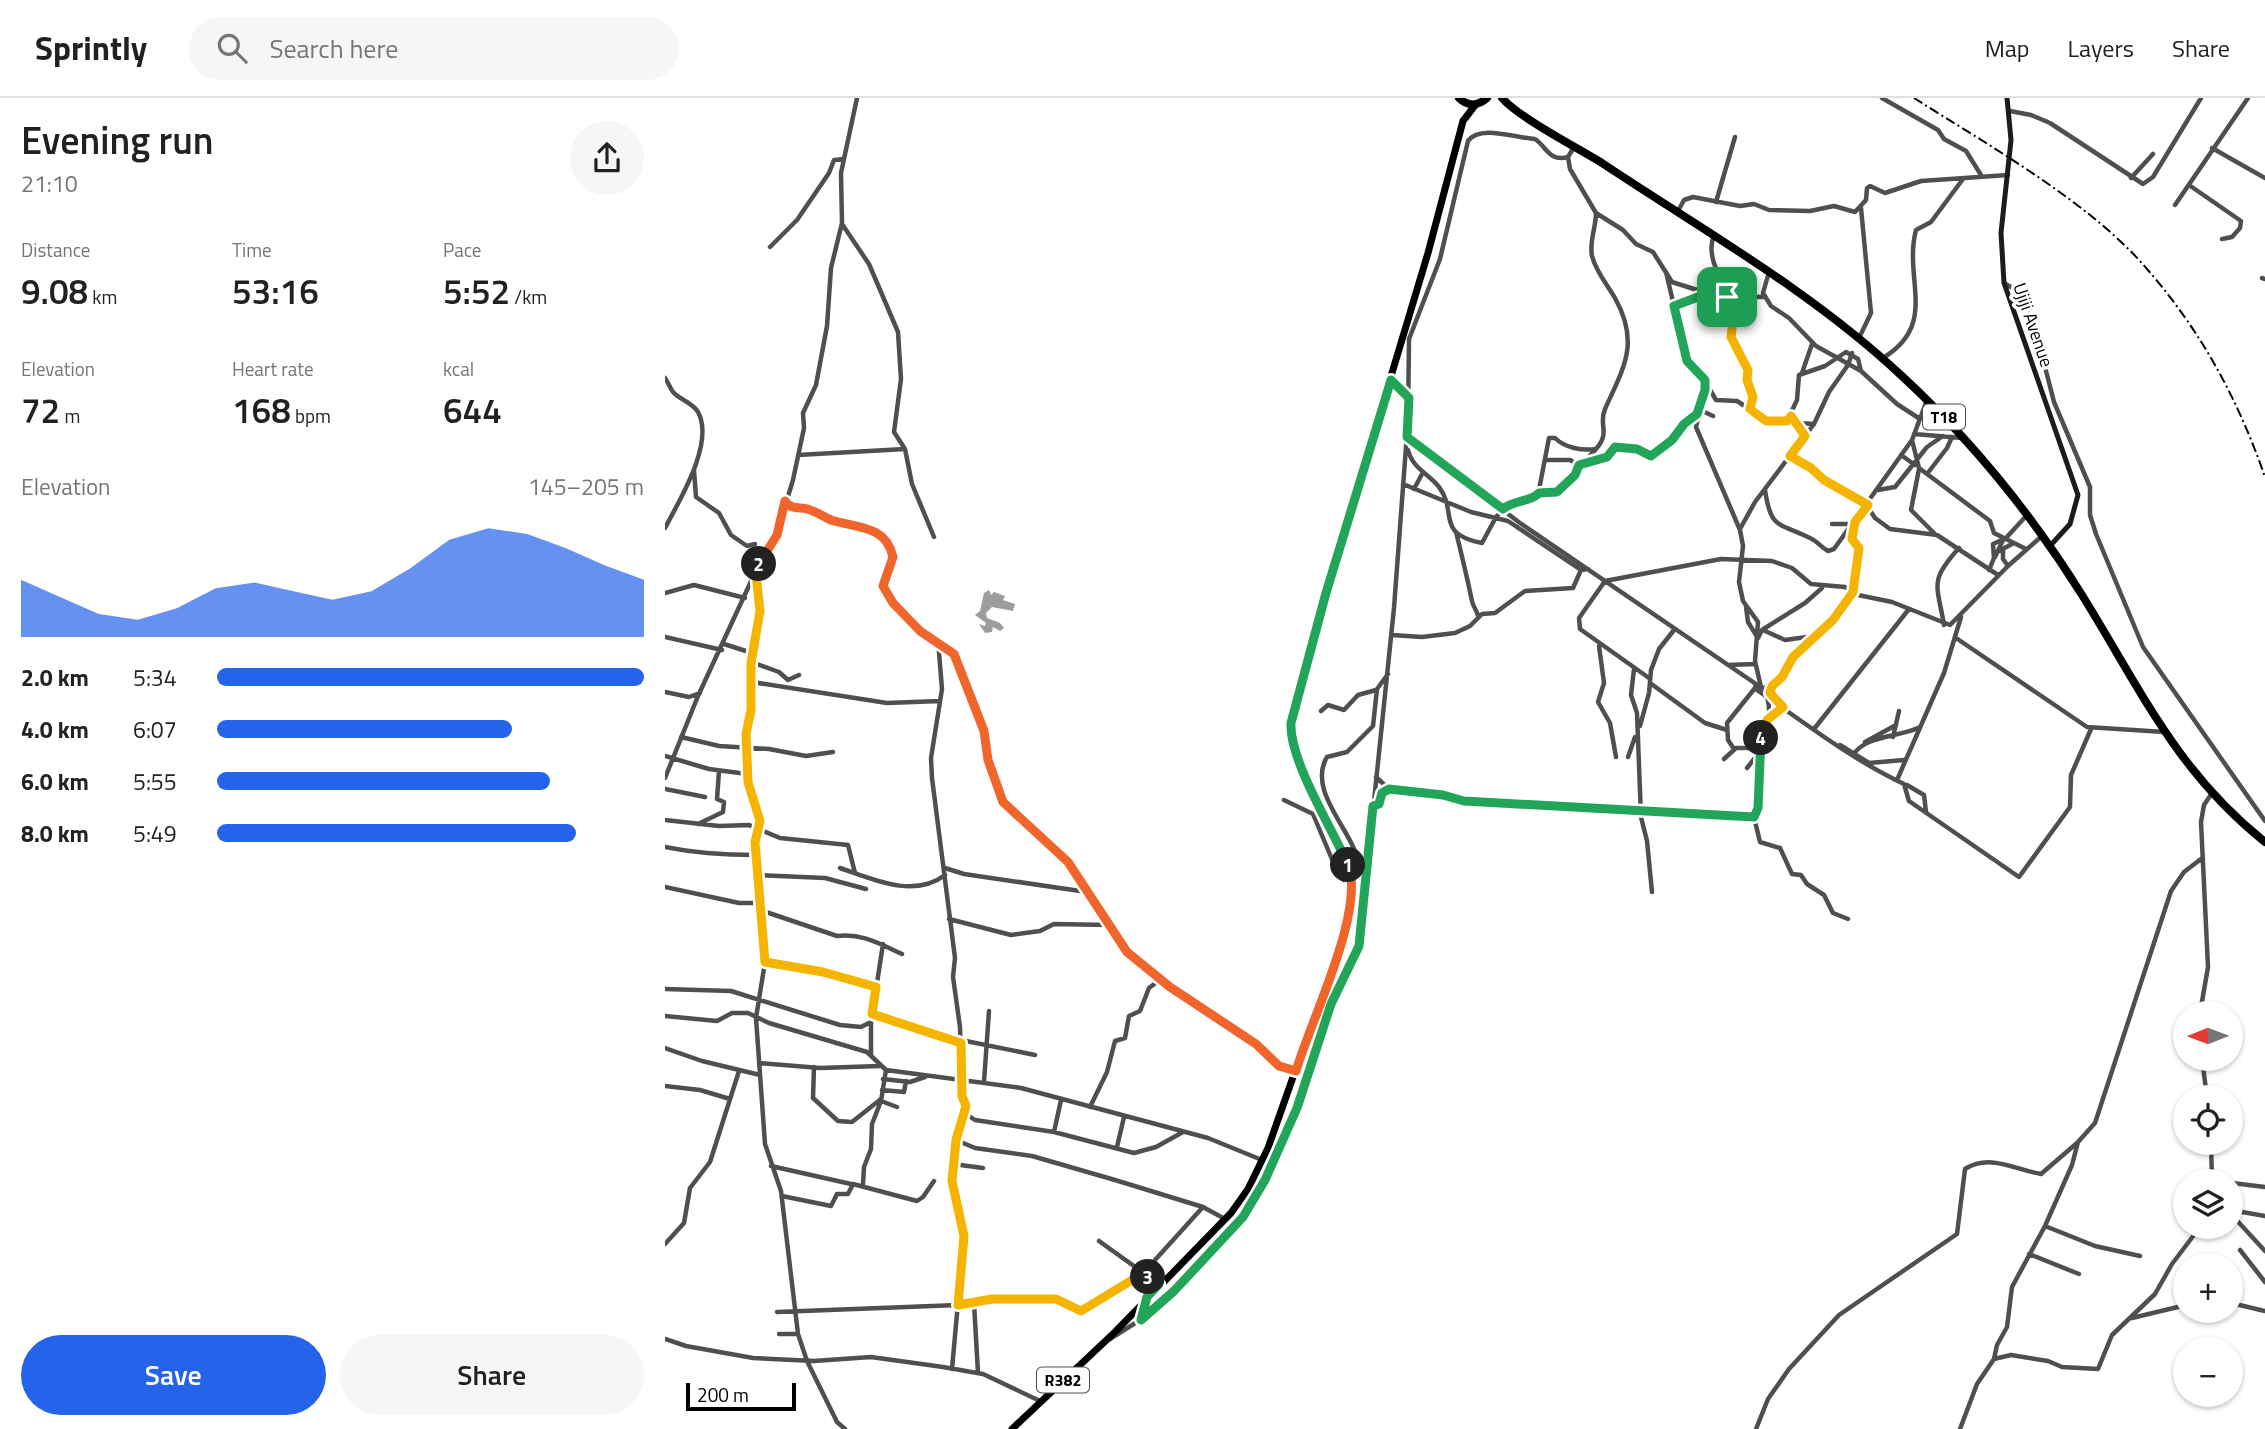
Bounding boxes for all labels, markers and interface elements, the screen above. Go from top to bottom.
search box [189,17,679,80]
text: Sprintly [35,23,147,73]
icon: search [213,29,251,67]
text: Search here [269,29,398,68]
text: Map [1985,30,2030,66]
text: Layers [2068,30,2134,66]
text: Share [2172,30,2230,66]
text: Evening run [21,111,214,169]
button: share [570,121,644,195]
text: 21:10 [21,166,78,201]
text: Distance [21,235,90,264]
text: Time [232,235,272,264]
text: Pace [443,235,481,264]
text: 9.08 [21,264,88,318]
text: 53:16 [232,264,319,318]
text: 5:52 [443,264,510,318]
pin [1697,267,1757,327]
icon: arrive [1708,278,1746,316]
street label: Ujiji Avenue [2006,279,2061,371]
text: km [88,282,117,311]
text: /km [510,282,547,311]
text: Elevation [21,354,95,383]
text: Heart rate [232,354,314,383]
text: kcal [443,354,474,383]
text: 72 [21,383,60,437]
text: 168 [232,383,291,437]
text: 644 [443,383,502,437]
text: m [60,401,80,430]
text: bpm [291,401,331,430]
road number: T18 [1923,404,1965,430]
text: Elevation [21,469,110,504]
text: 145–205 m [528,469,644,504]
pin: 2 [741,546,777,582]
text: 2 [753,549,764,578]
text: 2.0 km [21,660,89,695]
text: 5:34 [133,660,177,695]
text: 4.0 km [21,712,89,747]
text: 6:07 [133,712,177,747]
pin: 4 [1743,720,1779,756]
text: 4 [1755,723,1766,752]
text: 6.0 km [21,764,89,799]
text: 5:55 [133,764,177,799]
text: 8.0 km [21,816,89,851]
text: 5:49 [133,816,177,851]
pin: 1 [1331,848,1365,882]
text: 1 [1342,850,1353,879]
north arrow [2173,1001,2243,1071]
map controls [2173,1001,2243,1407]
button: locate [2173,1085,2243,1155]
button: layers [2173,1169,2243,1239]
button: + [2173,1253,2243,1323]
pin: 3 [1131,1260,1165,1294]
text: 3 [1142,1262,1153,1291]
button: Save [21,1335,326,1415]
button: Share [340,1335,644,1415]
button: − [2173,1337,2243,1407]
road number: R382 [1037,1368,1089,1392]
scale bar [686,1380,796,1412]
text: 200 m [697,1380,749,1409]

